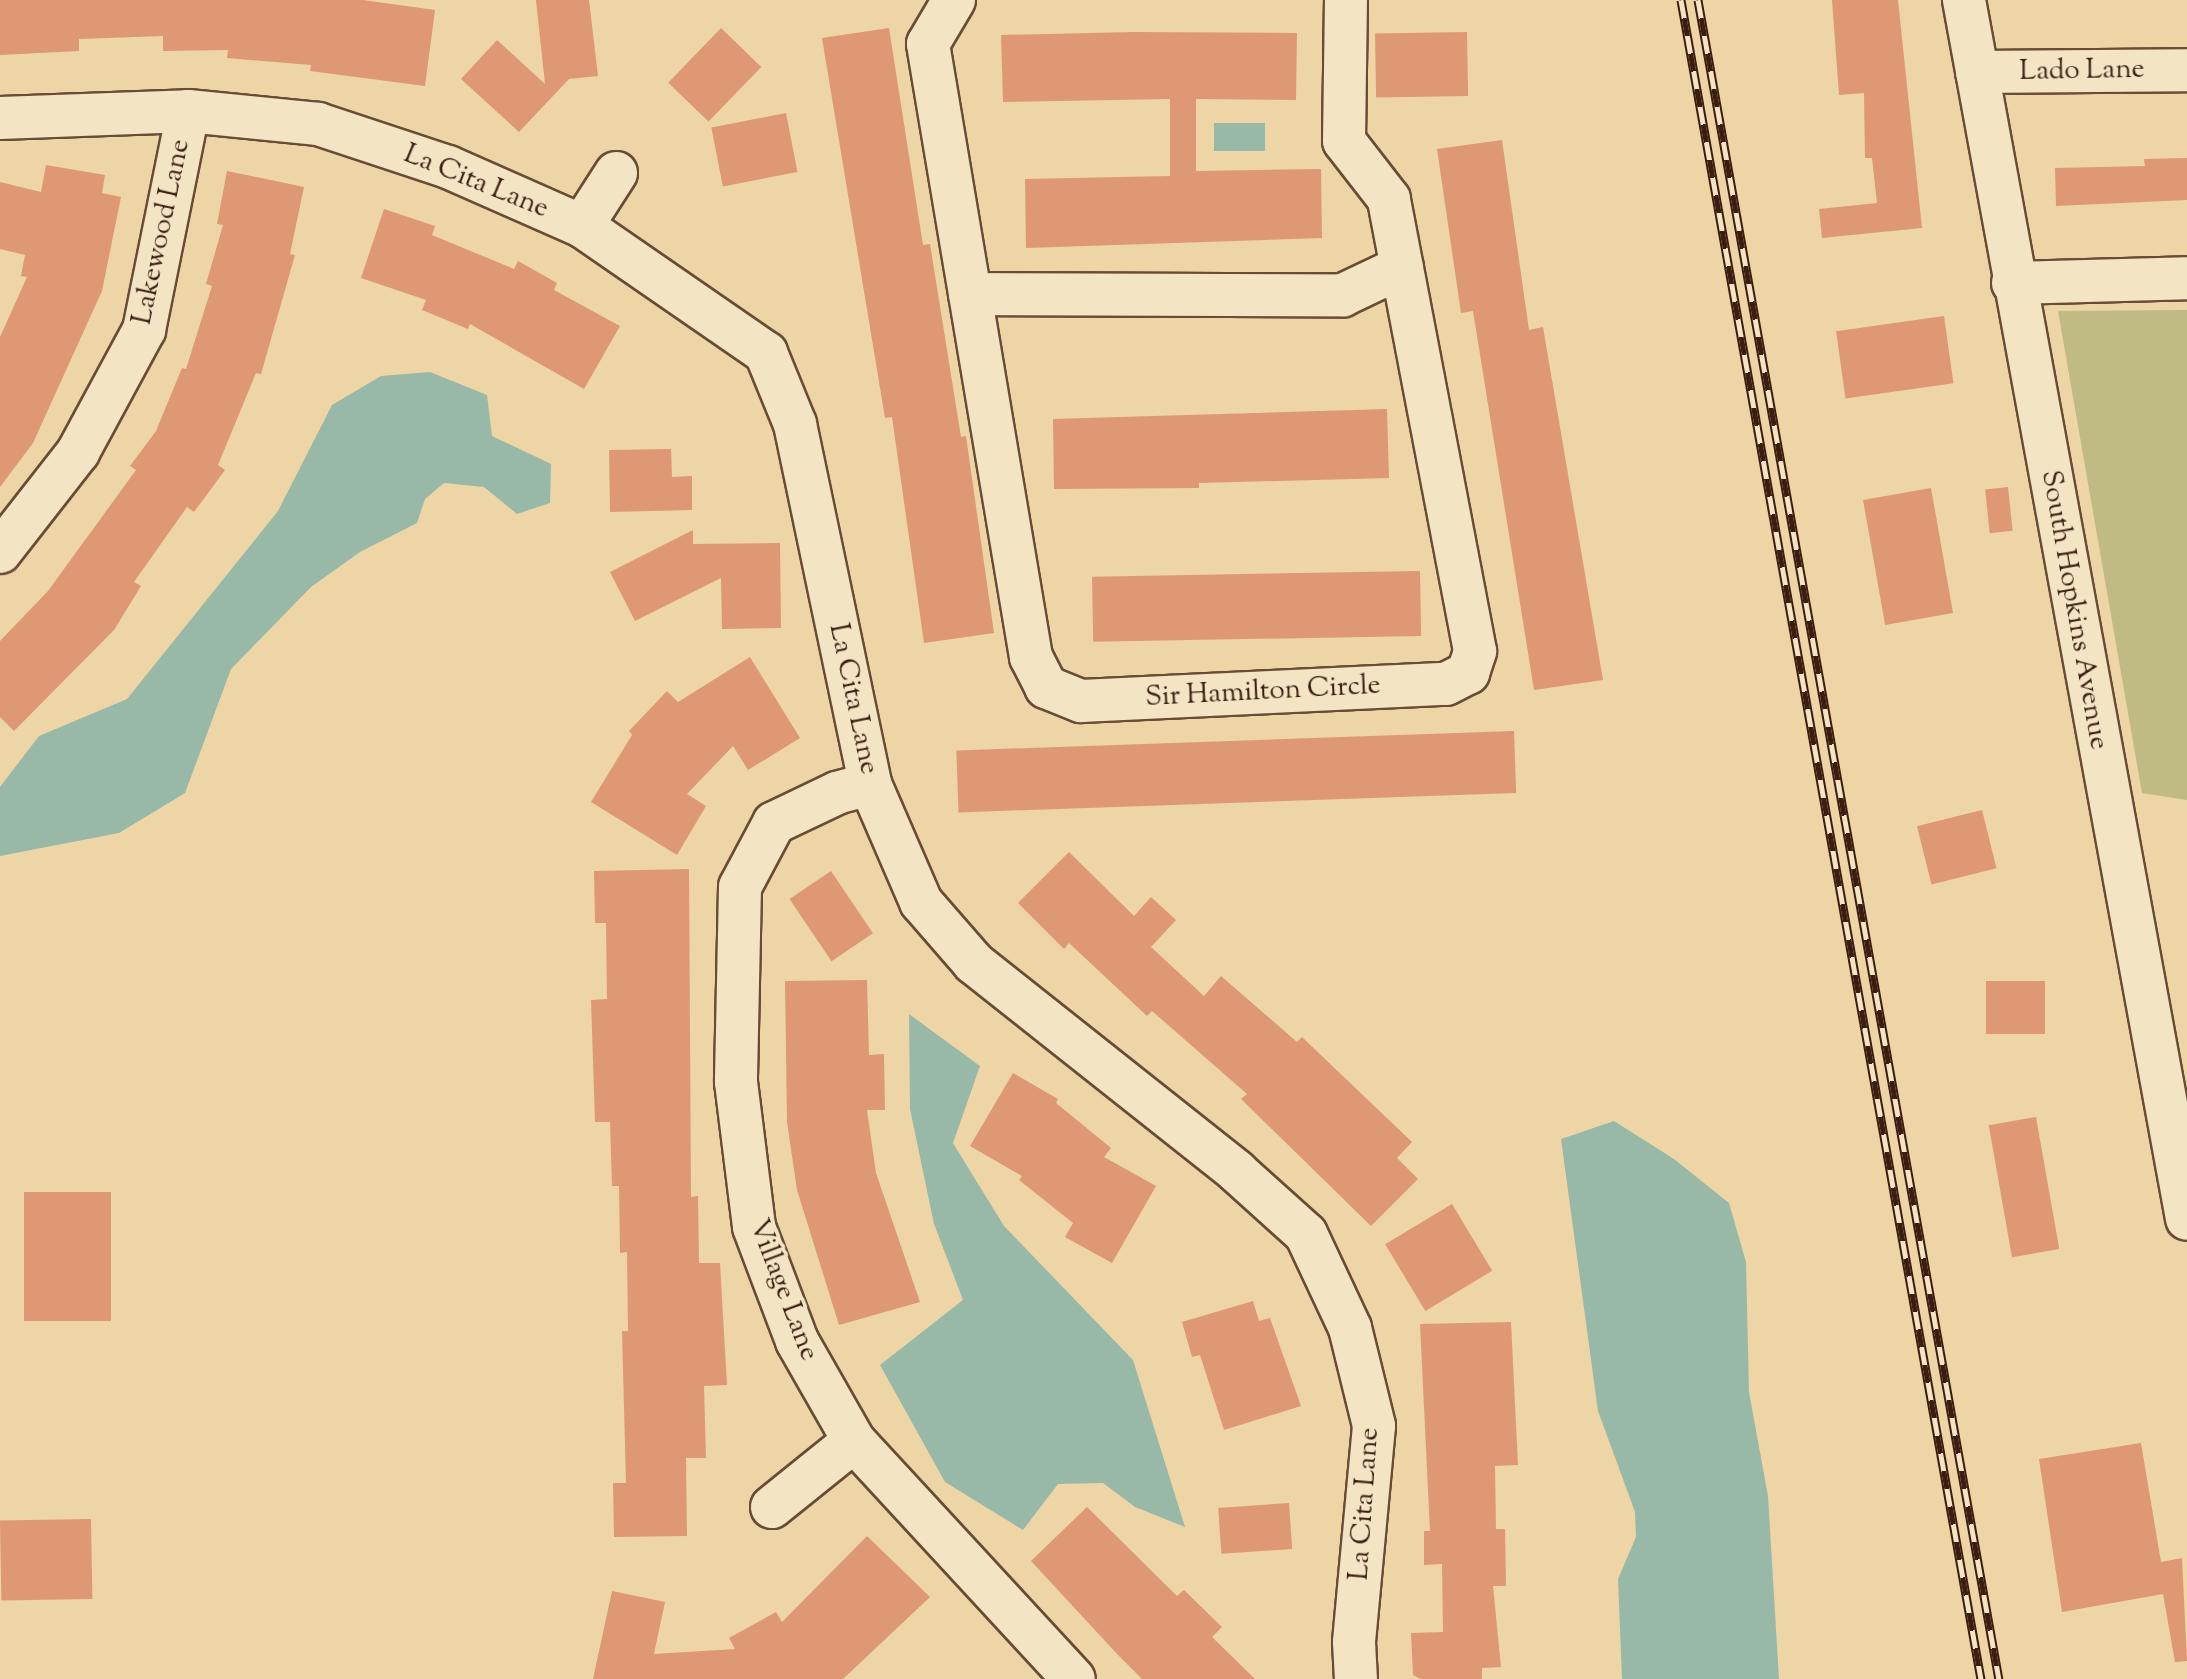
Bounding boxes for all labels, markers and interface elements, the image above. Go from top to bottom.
street label: Lado Lane [2019,53,2145,89]
street label: Lakewood Lane [126,136,198,328]
street label: La Cita Lane [399,138,553,226]
street label: South Hopkins Avenue [2033,468,2115,752]
street label: La Cita Lane [821,621,885,777]
street label: Sir Hamilton Circle [1144,669,1382,715]
street label: Village Lane [741,1215,825,1365]
street label: La Cita Lane [1343,1426,1387,1582]

